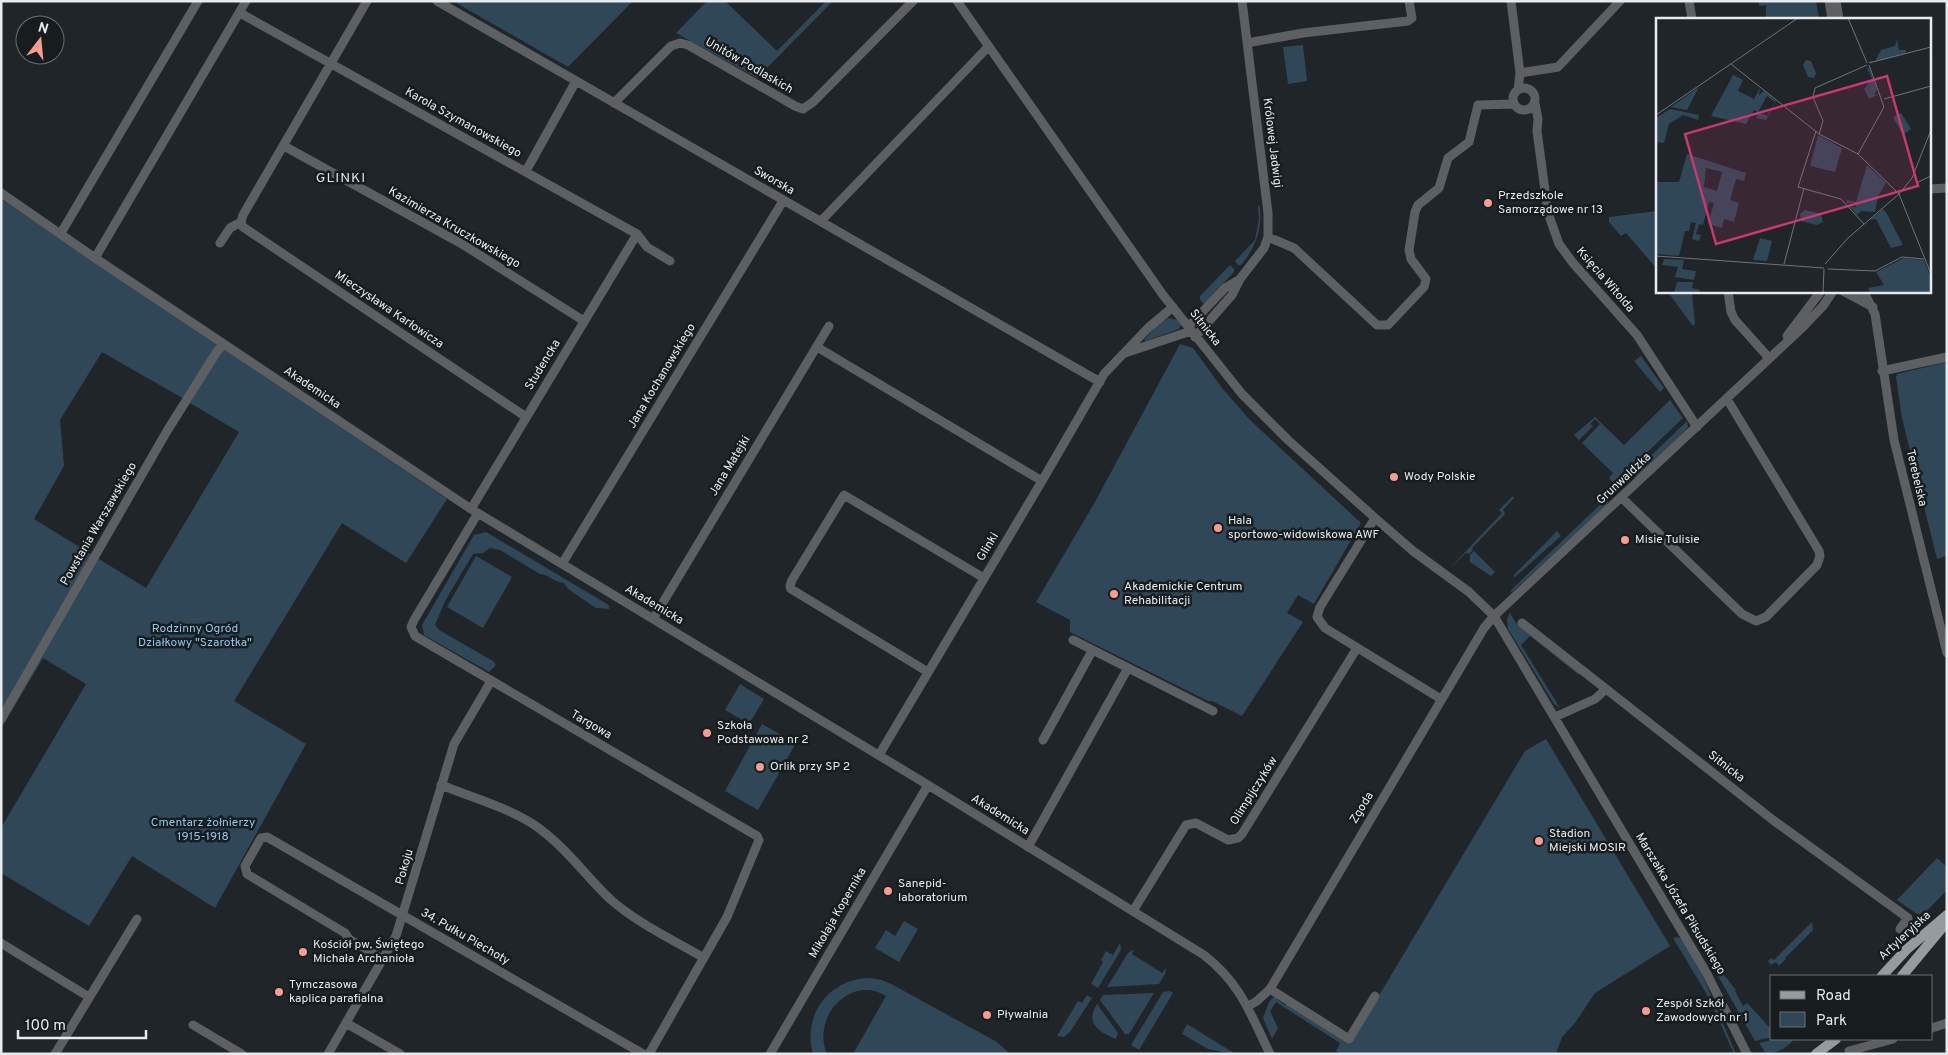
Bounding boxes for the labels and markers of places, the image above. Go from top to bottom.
place label: Przedszkole Samorządowe nr 13 [1498,188,1603,218]
marker: Przedszkole Samorządowe nr 13 [1482,197,1494,209]
place label: Wody Polskie [1404,469,1476,485]
marker: Wody Polskie [1388,471,1400,483]
place label: Hala sportowo-widowiskowa AWF [1228,513,1380,543]
marker: Hala sportowo-widowiskowa AWF [1212,522,1224,534]
place label: Misie Tulisie [1635,532,1700,548]
marker: Misie Tulisie [1619,534,1631,546]
place label: Akademickie Centrum Rehabilitacji [1124,579,1243,609]
marker: Akademickie Centrum Rehabilitacji [1108,588,1120,600]
place label: Szkoła Podstawowa nr 2 [717,718,809,748]
marker: Szkoła Podstawowa nr 2 [701,727,713,739]
place label: Orlik przy SP 2 [770,759,850,775]
marker: Orlik przy SP 2 [754,761,766,773]
place label: Stadion Miejski MOSIR [1549,826,1626,856]
marker: Stadion Miejski MOSIR [1533,835,1545,847]
place label: Sanepid- laboratorium [898,876,967,906]
marker: Sanepid- laboratorium [882,885,894,897]
place label: Kościół pw. Świętego Michała Archanioła [313,937,424,967]
marker: Kościół pw. Świętego Michała Archanioła [297,946,309,958]
place label: Tymczasowa kaplica parafialna [289,977,383,1007]
marker: Tymczasowa kaplica parafialna [273,986,285,998]
place label: Zespół Szkół Zawodowych nr 1 [1656,996,1748,1026]
marker: Zespół Szkół Zawodowych nr 1 [1640,1005,1652,1017]
place label: Pływalnia [997,1007,1048,1023]
marker: Pływalnia [981,1009,993,1021]

